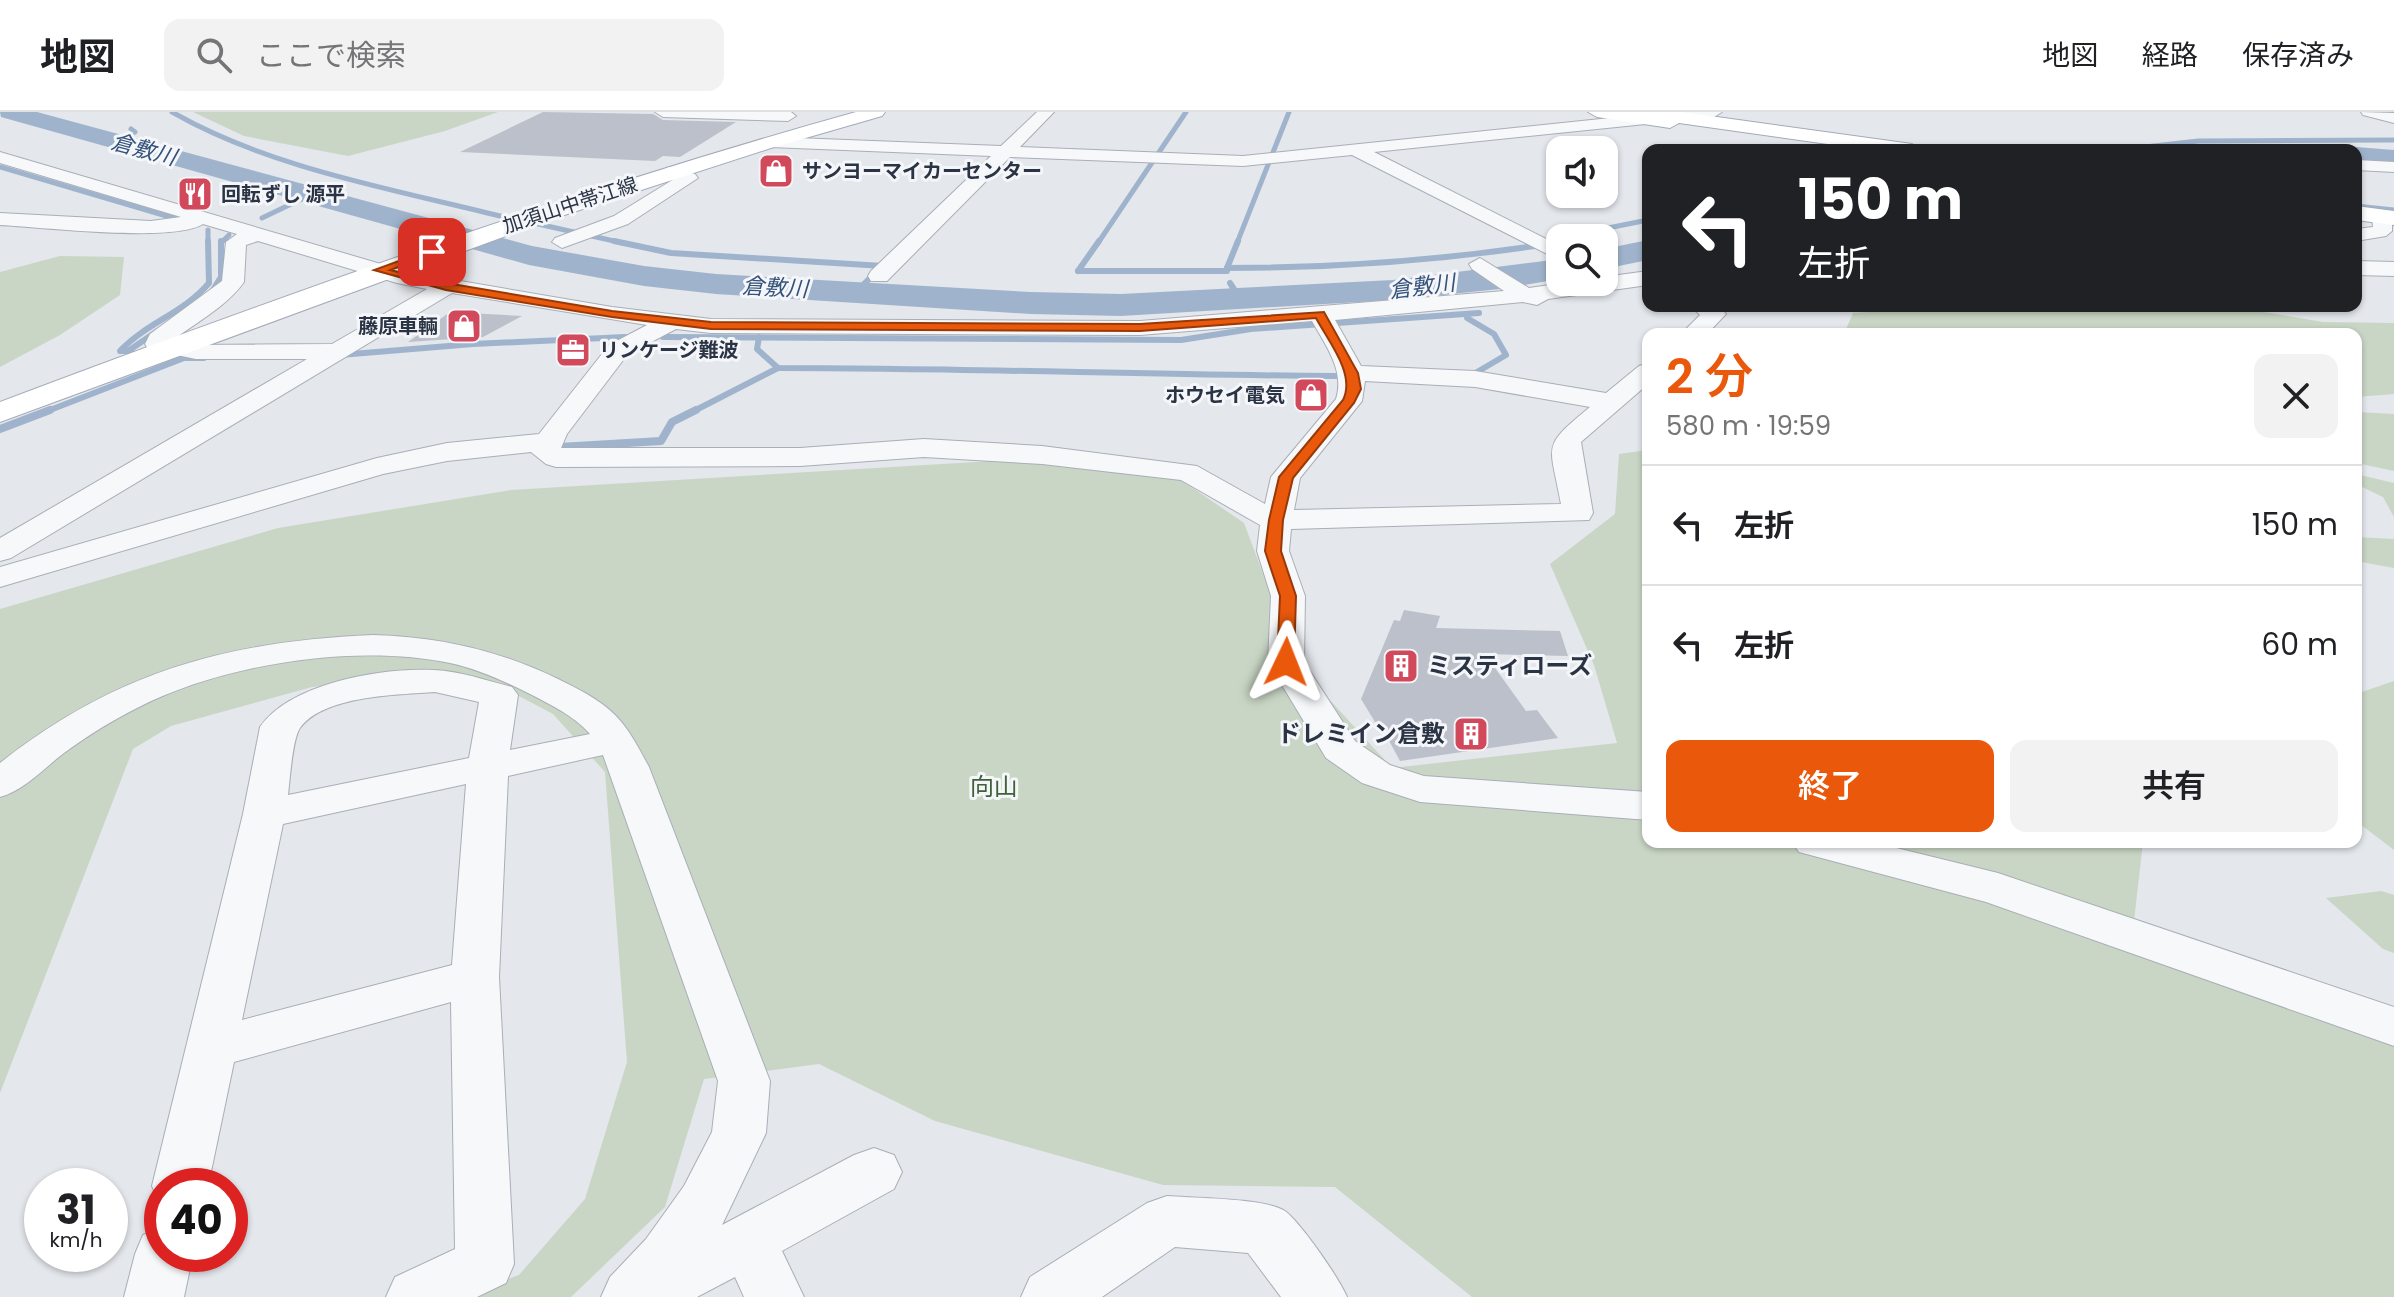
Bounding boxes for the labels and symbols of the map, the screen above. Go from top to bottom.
water label: 倉敷川 [108,126,182,174]
shop icon: サンヨーマイカーセンター [757,152,795,190]
place label: サンヨーマイカーセンター [802,157,1042,185]
street label: 加須山中帯江線 [499,170,641,240]
restaurant icon: 回転ずし 源平 [176,175,214,213]
place label: 回転ずし 源平 [221,180,345,208]
pin [398,218,466,286]
water label: 倉敷川 [1387,267,1459,306]
water label: 倉敷川 [741,270,811,305]
shop icon: 藤原車輛 [445,307,483,345]
place label: 藤原車輛 [358,312,438,340]
office icon: リンケージ難波 [554,331,592,369]
place label: リンケージ難波 [599,336,739,364]
shop icon: ホウセイ電気 [1292,376,1330,414]
place label: ホウセイ電気 [1165,381,1285,409]
position arrow [1244,620,1328,704]
building icon: ミスティローズ [1382,647,1420,685]
place label: ミスティローズ [1427,649,1592,682]
building icon: ドレミイン倉敷 [1452,715,1490,753]
place label: ドレミイン倉敷 [1277,717,1445,750]
park label: 向山 [970,770,1018,803]
speed limit sign: 40 [144,1168,248,1272]

